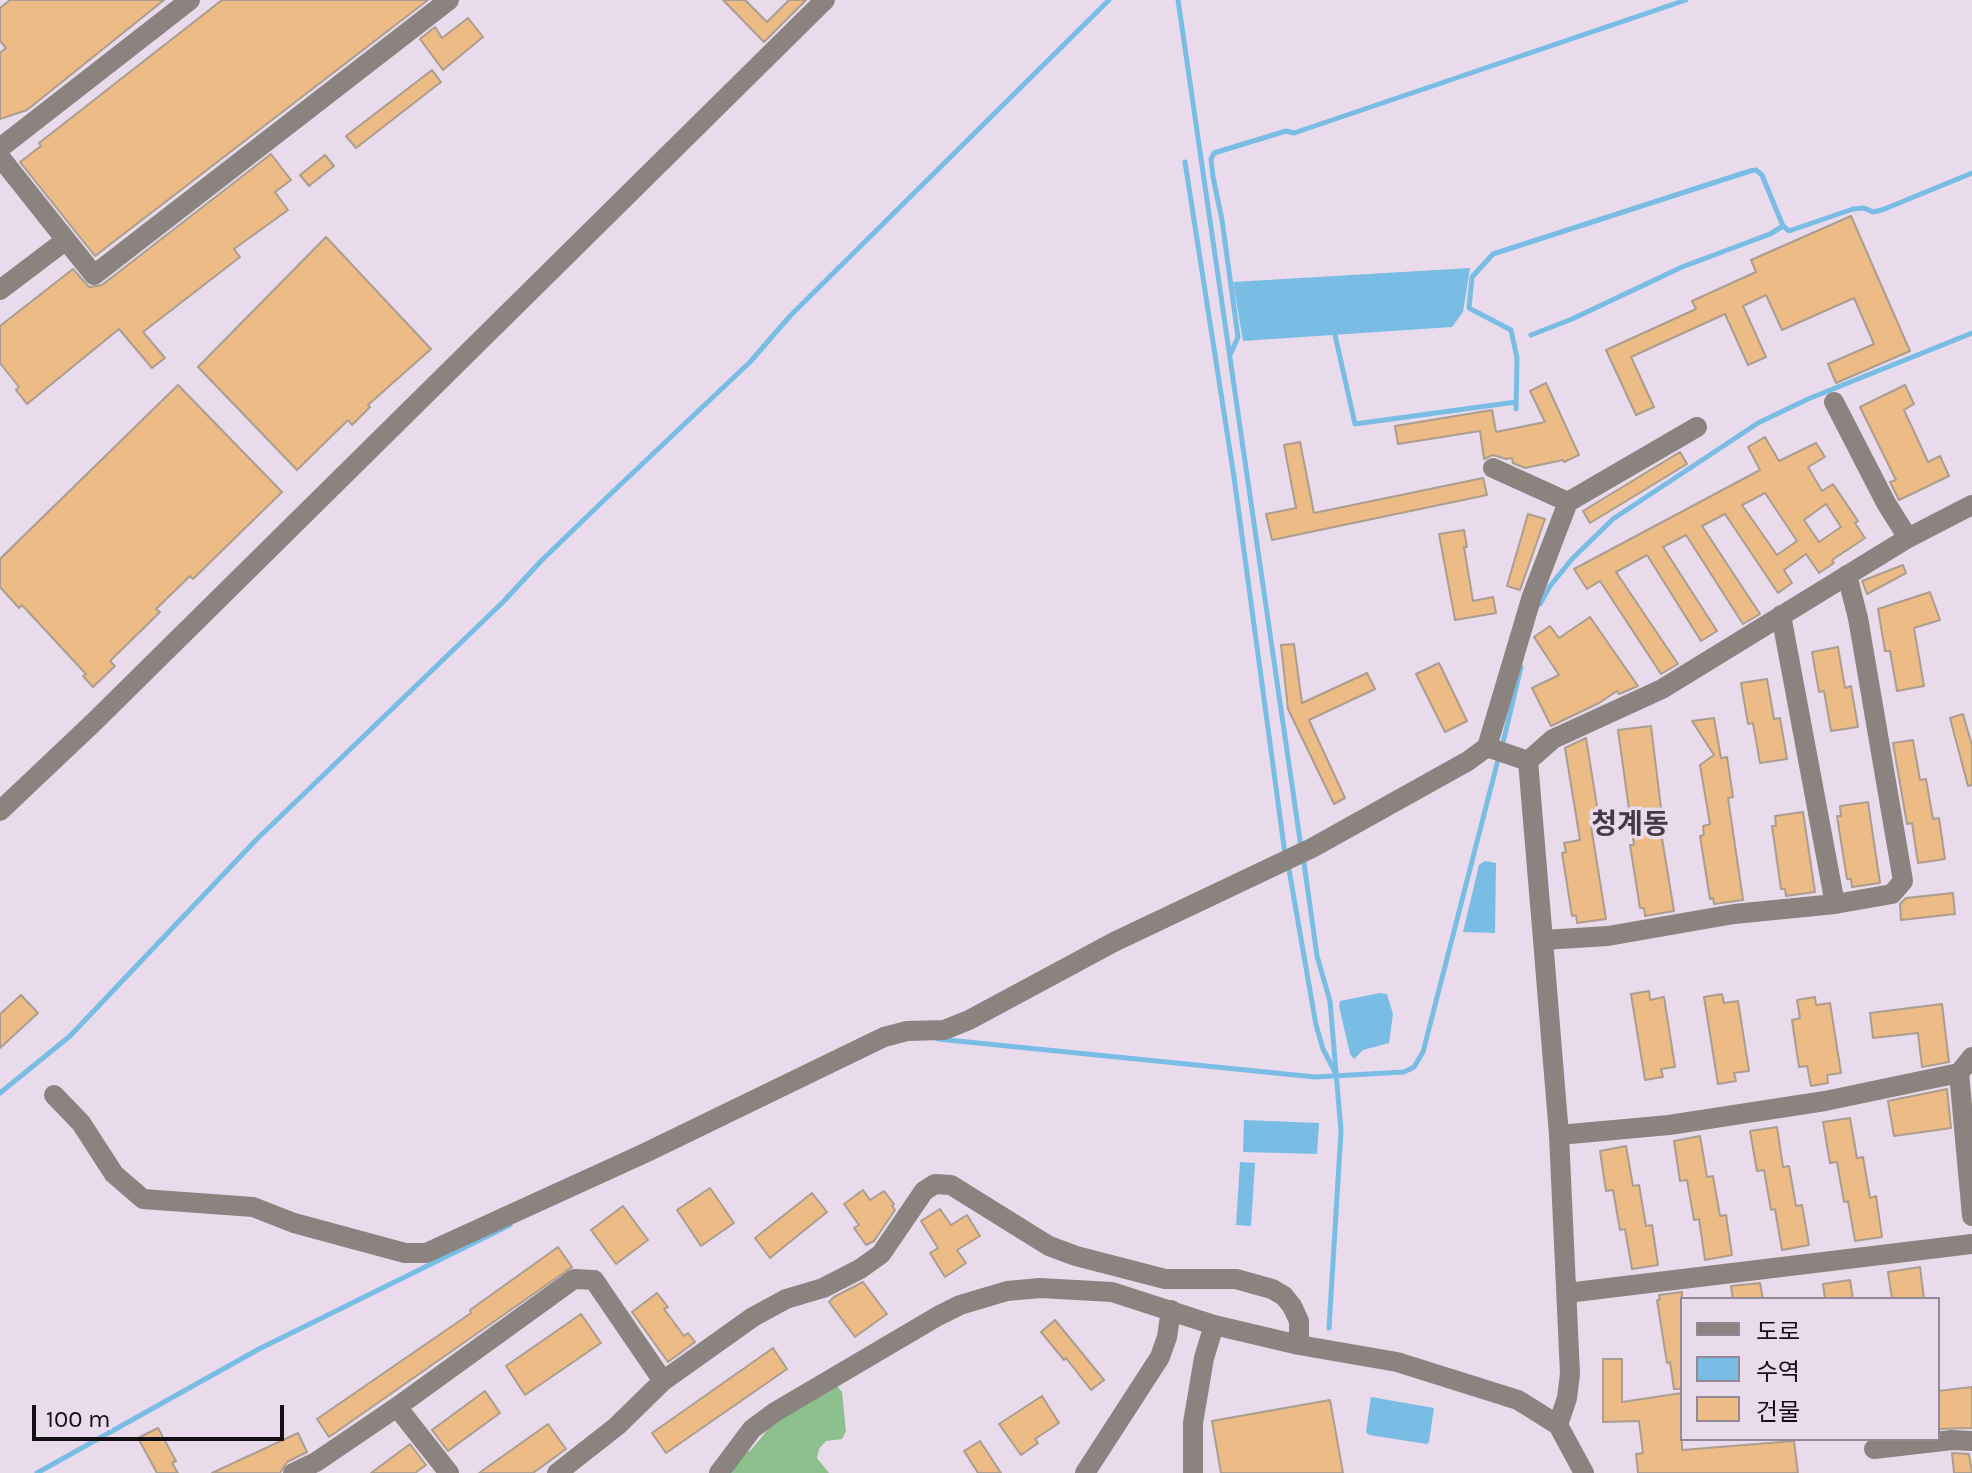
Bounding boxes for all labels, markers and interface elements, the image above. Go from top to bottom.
district label: 청계동 [1591,808,1669,842]
legend [1680,1297,1940,1441]
text: 도로 [1756,1318,1800,1346]
text: 수역 [1756,1358,1800,1386]
scale bar [36,1389,288,1439]
text: 건물 [1756,1398,1800,1426]
text: 100 m [46,1405,111,1433]

